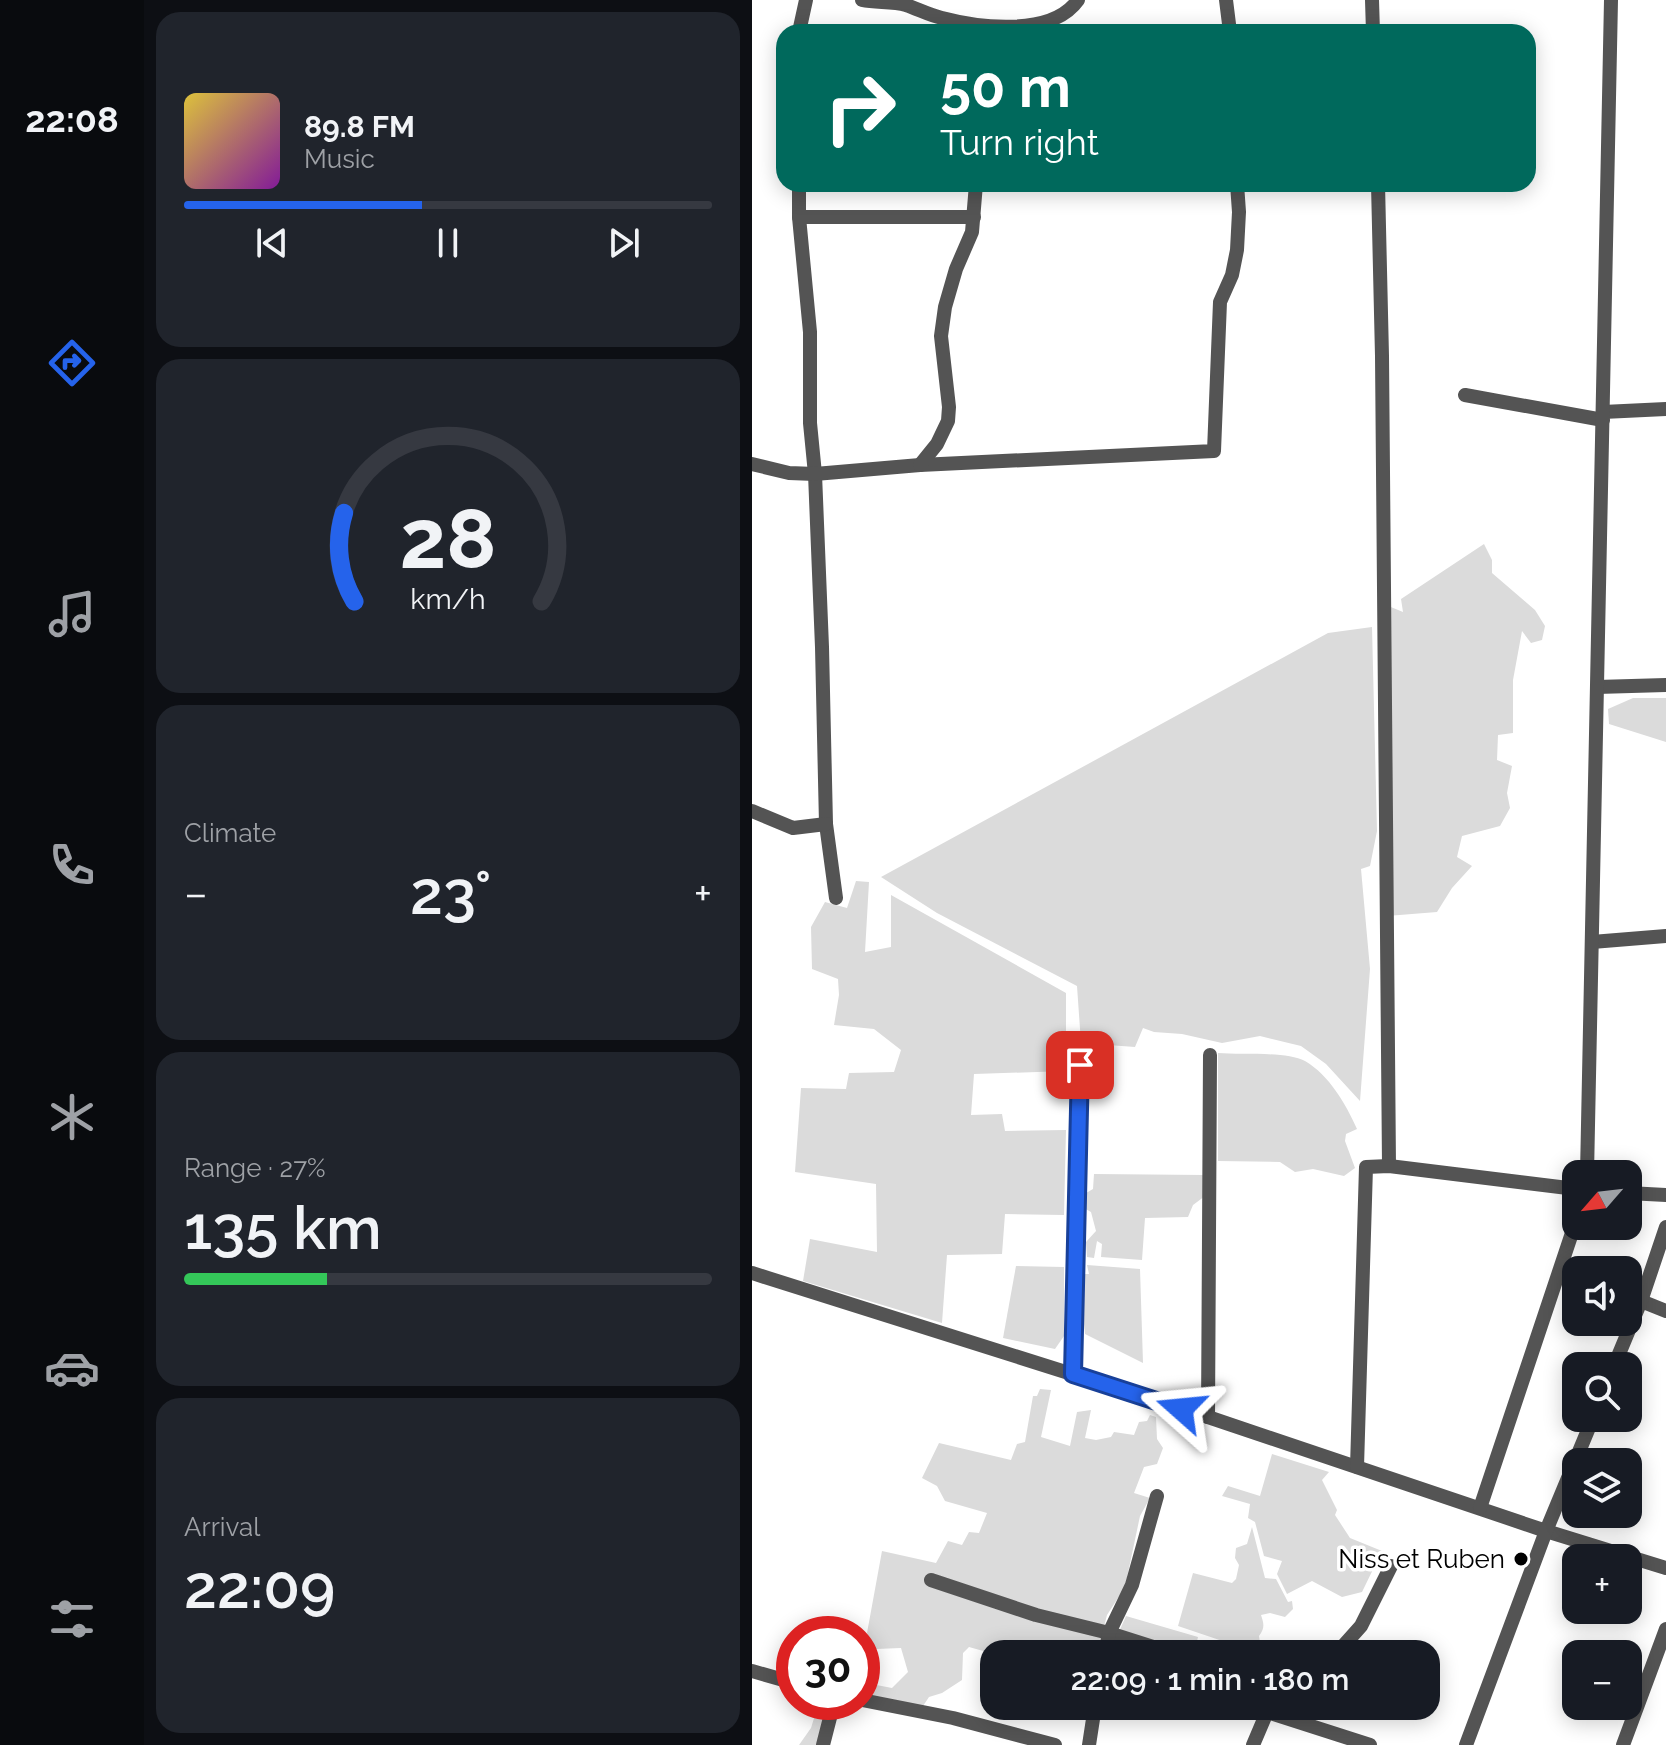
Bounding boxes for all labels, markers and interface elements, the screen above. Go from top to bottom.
text: 50 m [940,54,1071,120]
icon: right [808,56,912,160]
text: 22:08 [25,98,119,140]
text: 89.8 FM [304,109,415,144]
text: Turn right [940,121,1099,163]
text: Music [304,144,375,174]
icon: previous [250,221,294,265]
icon: pause [426,221,470,265]
icon: next [602,221,646,265]
icon: directions [44,335,100,391]
text: 28 [399,489,497,586]
text: km/h [410,582,486,616]
icon: music [44,586,100,642]
text: Climate [184,818,276,848]
icon: phone [44,837,100,893]
text: 23° [410,858,491,928]
text: − [184,868,208,919]
text: + [694,868,712,919]
pin [1046,1031,1114,1099]
icon: arrive [1058,1043,1102,1087]
icon: climate [44,1089,100,1145]
text: Range · 27% [184,1153,326,1183]
north arrow [1562,1160,1642,1240]
map controls [1562,1160,1642,1720]
text: 135 km [184,1193,382,1263]
button: sound [1562,1256,1642,1336]
icon: car [44,1340,100,1396]
button: search [1562,1352,1642,1432]
position arrow [1139,1367,1223,1451]
button: layers [1562,1448,1642,1528]
text: Arrival [184,1512,260,1542]
place label: Niss et Ruben [1338,1544,1505,1574]
button: + [1562,1544,1642,1624]
marker: Niss et Ruben [1512,1550,1530,1568]
text: 22:09 [184,1552,335,1622]
icon: filters [44,1591,100,1647]
speed limit sign: 30 [776,1616,880,1720]
button: − [1562,1640,1642,1720]
text: 22:09 · 1 min · 180 m [1071,1662,1349,1697]

